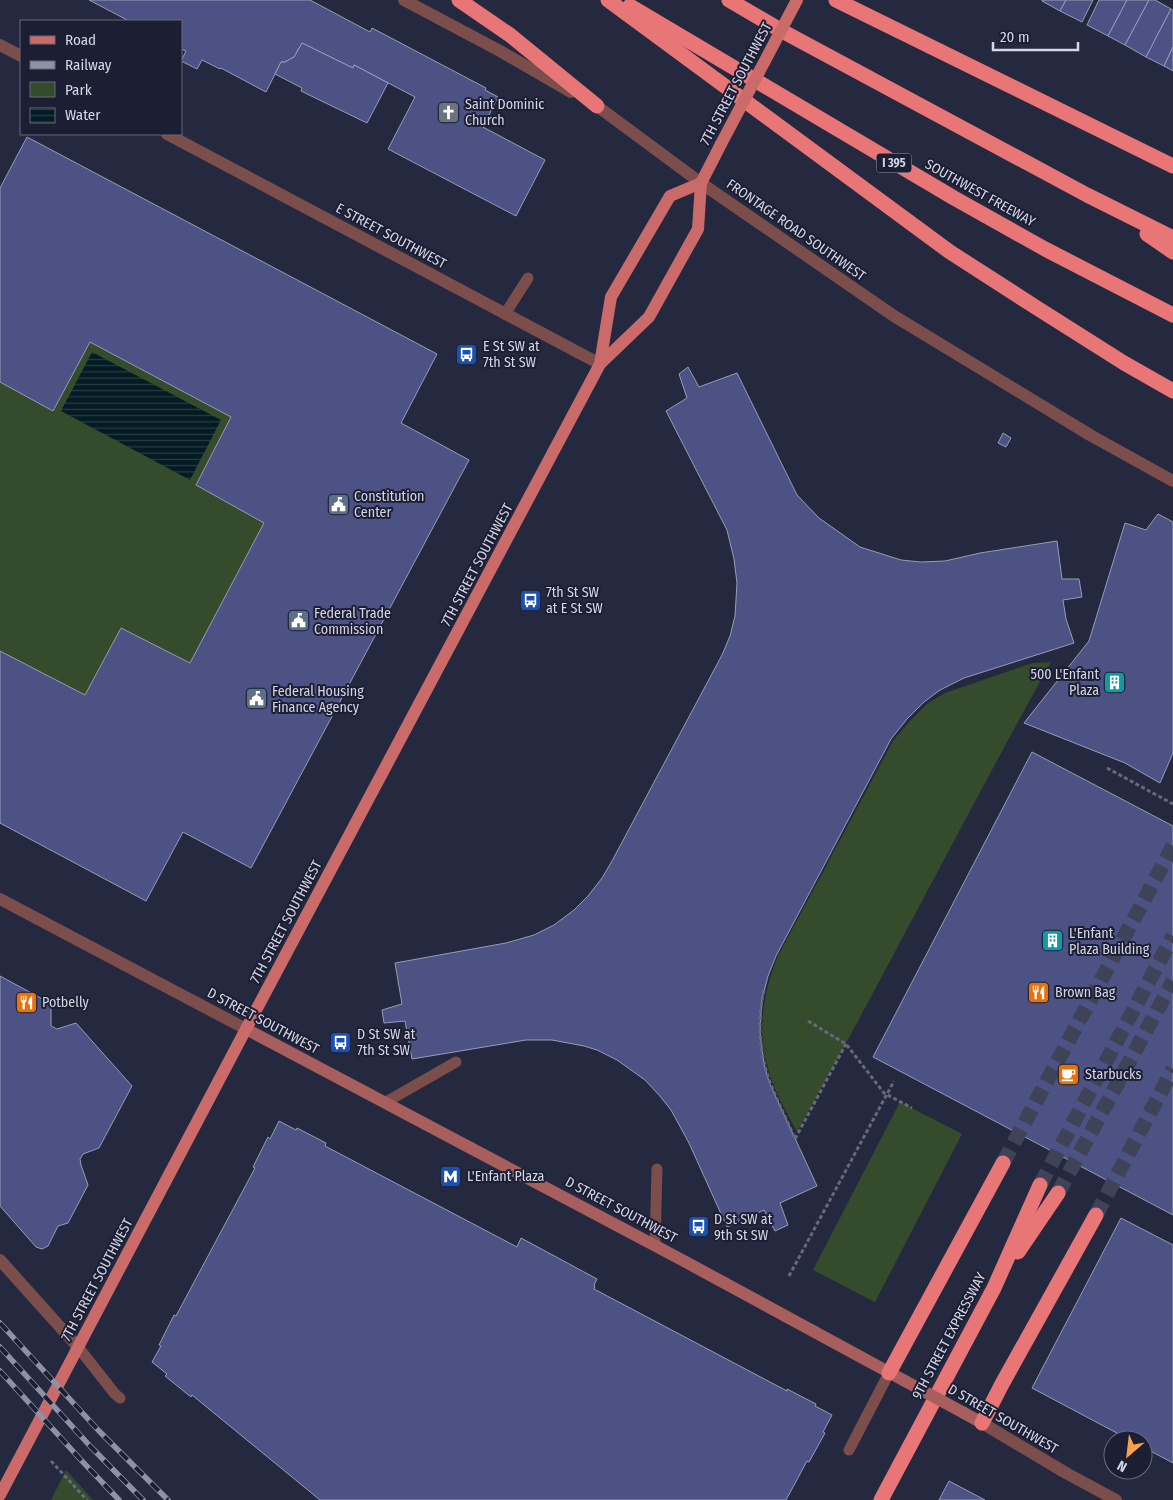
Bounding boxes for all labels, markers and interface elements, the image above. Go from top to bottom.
street label: 7TH STREET SOUTHWEST [696,19,776,148]
legend [20,20,182,135]
scale bar [993,20,1078,52]
text: 20 m [1000,28,1030,46]
text: Road [65,31,96,49]
text: Railway [65,56,112,74]
text: Park [65,81,92,99]
place label: Saint Dominic Church [465,96,544,129]
church icon: Saint Dominic Church [437,100,461,124]
text: Water [65,106,101,124]
road number: I 395 [876,154,912,172]
street label: SOUTHWEST FREEWAY [922,156,1038,230]
street label: FRONTAGE ROAD SOUTHWEST [723,176,869,285]
street label: E STREET SOUTHWEST [333,200,450,272]
place label: E St SW at 7th St SW [483,338,540,371]
bus stop icon: E St SW at 7th St SW [455,342,479,366]
place label: Constitution Center [354,488,424,521]
public building icon: Constitution Center [326,492,350,516]
street label: 7TH STREET SOUTHWEST [437,500,517,629]
place label: 7th St SW at E St SW [546,584,603,617]
bus stop icon: 7th St SW at E St SW [518,588,542,612]
place label: Federal Trade Commission [314,605,391,638]
public building icon: Federal Trade Commission [286,609,310,633]
place label: 500 L'Enfant Plaza [1030,666,1099,699]
building icon: 500 L'Enfant Plaza [1103,670,1127,694]
place label: Federal Housing Finance Agency [272,683,364,716]
public building icon: Federal Housing Finance Agency [244,687,268,711]
street label: 7TH STREET SOUTHWEST [246,857,326,986]
place label: L'Enfant Plaza Building [1069,925,1150,958]
building icon: L'Enfant Plaza Building [1041,929,1065,953]
restaurant icon: Brown Bag [1027,980,1051,1004]
street label: D STREET SOUTHWEST [204,984,322,1058]
place label: Brown Bag [1055,984,1116,1001]
restaurant icon: Potbelly [14,990,38,1014]
place label: Potbelly [42,994,89,1011]
place label: D St SW at 7th St SW [357,1026,416,1059]
bus stop icon: D St SW at 7th St SW [329,1030,353,1054]
cafe icon: Starbucks [1057,1062,1081,1086]
place label: Starbucks [1085,1066,1141,1083]
metro station icon: L'Enfant Plaza [439,1164,463,1188]
place label: L'Enfant Plaza [467,1168,545,1185]
street label: D STREET SOUTHWEST [562,1173,680,1247]
place label: D St SW at 9th St SW [714,1211,773,1244]
street label: 7TH STREET SOUTHWEST [57,1215,137,1344]
bus stop icon: D St SW at 9th St SW [686,1215,710,1239]
street label: 9TH STREET EXPRESSWAY [908,1270,990,1402]
street label: D STREET SOUTHWEST [945,1381,1061,1458]
north arrow [1103,1430,1153,1480]
text: N [1114,1457,1130,1476]

